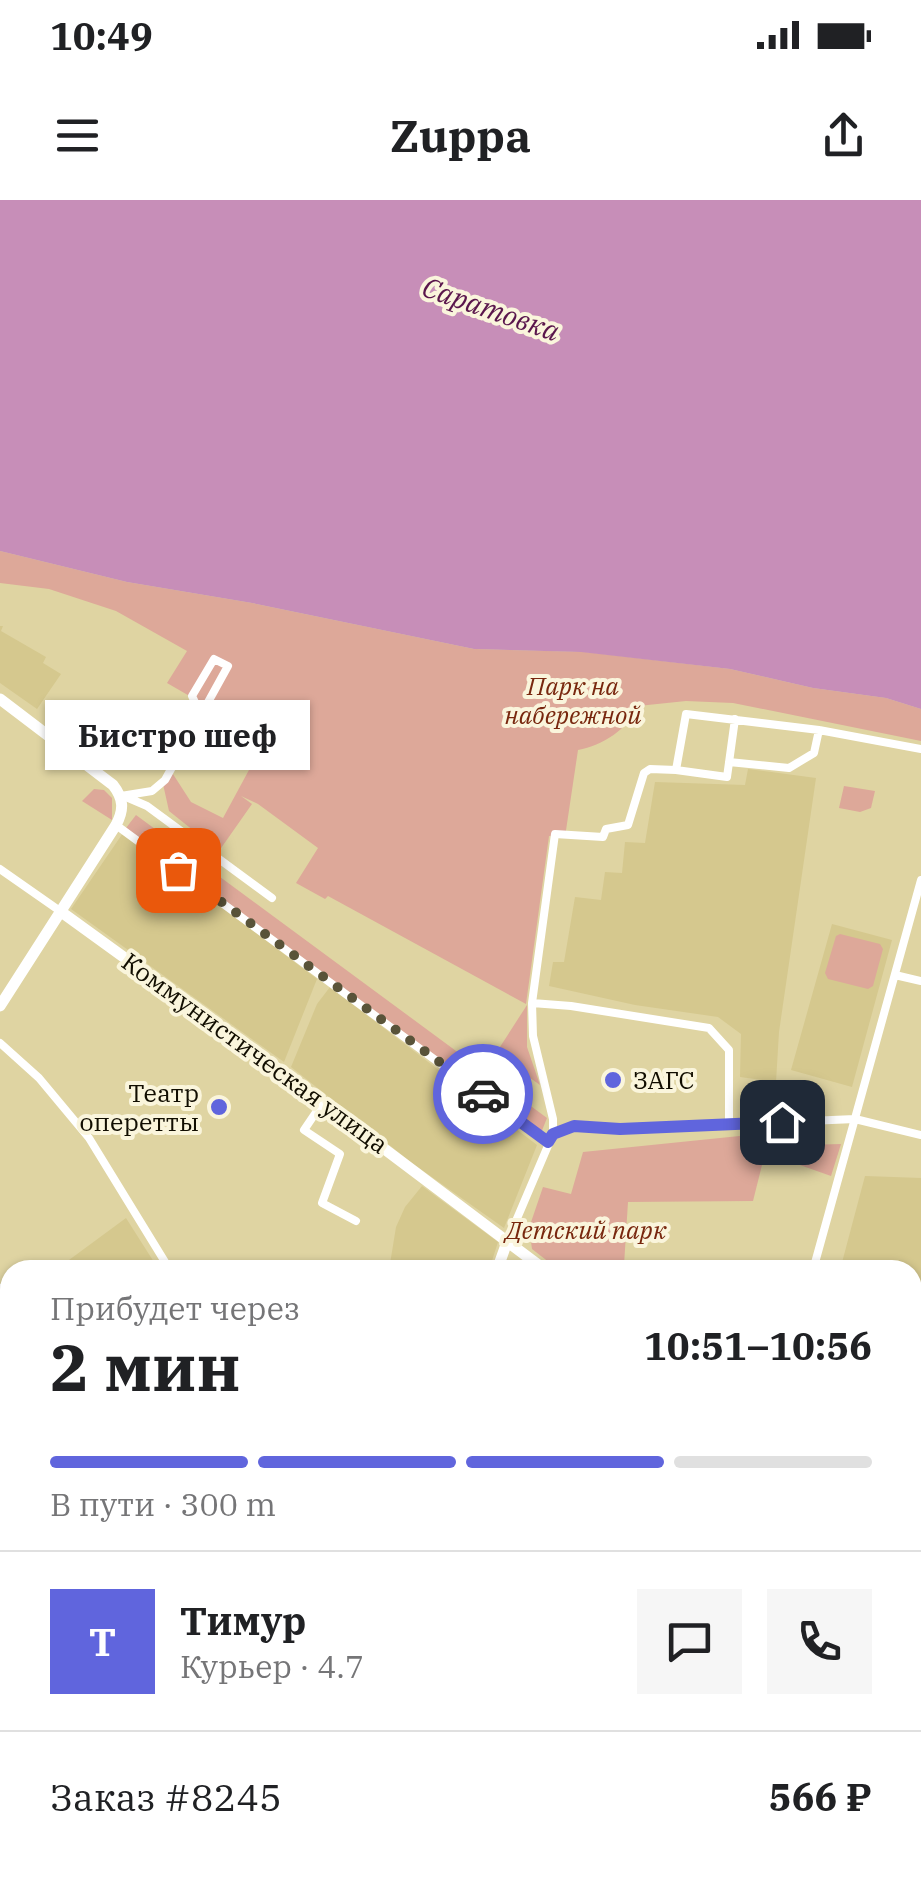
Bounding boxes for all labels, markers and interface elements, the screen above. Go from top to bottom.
text: 10:49 [50,11,153,60]
text: Zuppa [390,106,531,164]
icon: menu [50,108,105,163]
icon: share [816,108,871,163]
water label: Саратовка [418,268,565,349]
park label: Парк на набережной [504,669,642,731]
callout: Бистро шеф [46,700,310,770]
text: Бистро шеф [78,714,277,756]
pin [136,828,221,913]
icon: bag [151,843,206,898]
street label: Коммунистическая улица [116,945,395,1160]
courier [433,1044,533,1144]
place label: ЗАГС [633,1063,695,1096]
icon: car [456,1067,511,1122]
marker: ЗАГС [602,1069,624,1091]
place label: Театр оперетты [79,1076,199,1138]
pin [740,1080,825,1165]
icon: home [755,1095,810,1150]
marker: Театр оперетты [208,1096,230,1118]
park label: Детский парк [502,1213,667,1246]
text: Прибудет через [50,1287,300,1329]
text: 10:51–10:56 [644,1321,872,1370]
text: 2 мин [50,1324,241,1409]
text: В пути · 300 m [50,1483,276,1525]
button: chat [637,1589,742,1694]
button: phone [767,1589,872,1694]
text: Тимур [180,1596,306,1645]
text: Т [89,1617,116,1666]
text: Курьер · 4.7 [180,1645,364,1687]
text: Заказ #8245 [50,1772,282,1821]
text: 566 ₽ [769,1772,872,1821]

